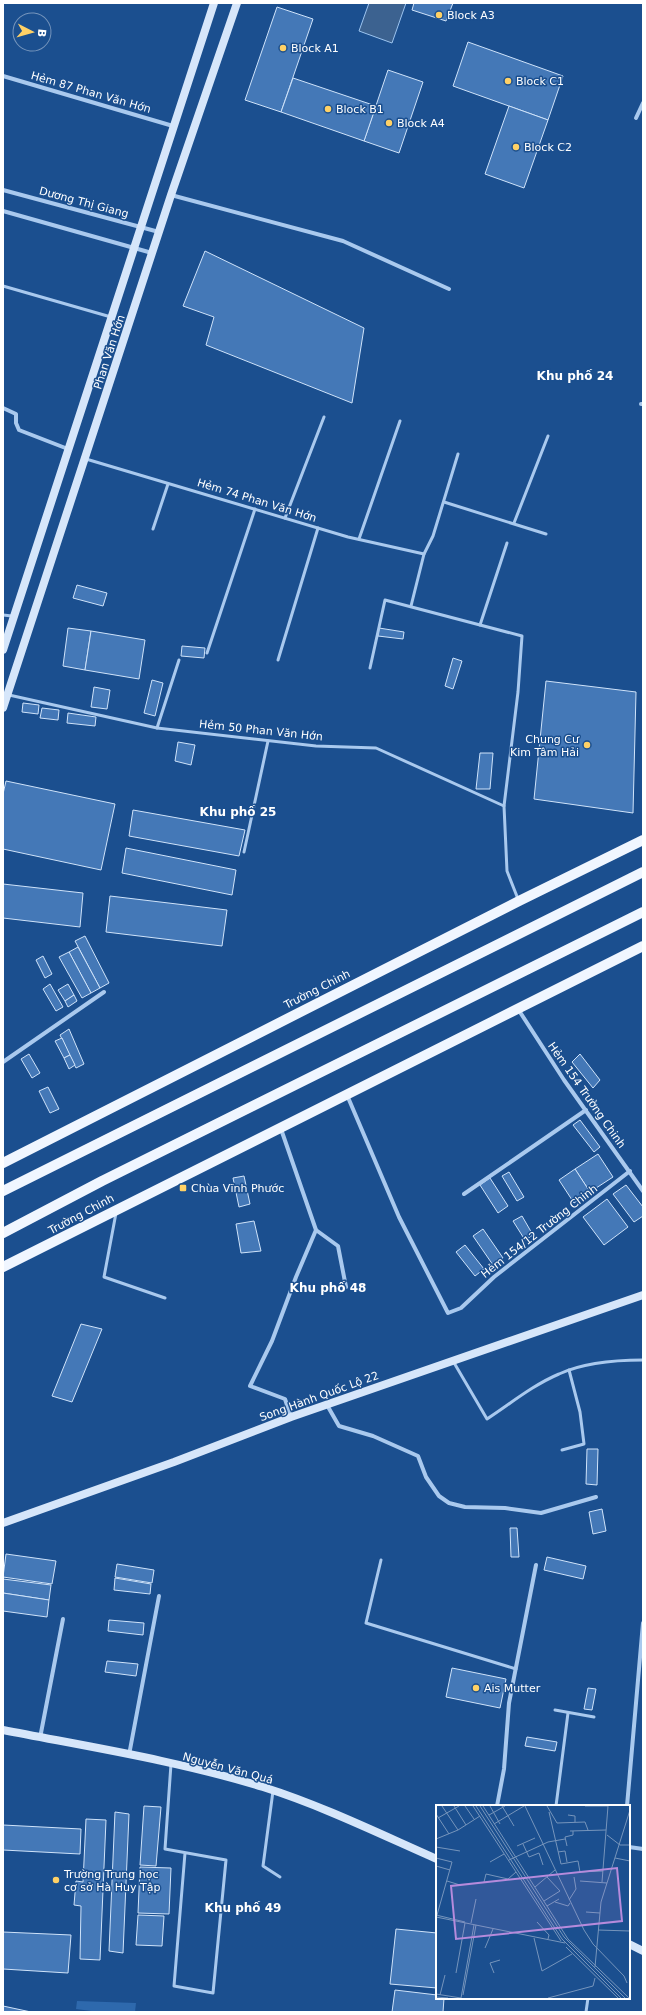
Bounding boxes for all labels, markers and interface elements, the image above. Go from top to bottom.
place label: Block A3 [447,9,495,22]
marker: Block A3 [434,10,444,20]
north arrow [12,12,52,52]
text: B [35,28,48,38]
place label: Block A1 [291,42,339,55]
marker: Block A1 [278,43,288,53]
street label: Hẻm 87 Phan Văn Hớn [29,69,152,116]
place label: Block C1 [516,75,564,88]
marker: Block C1 [503,76,513,86]
place label: Block B1 [336,103,384,116]
marker: Block B1 [323,104,333,114]
place label: Block A4 [397,117,445,130]
marker: Block A4 [384,118,394,128]
place label: Block C2 [524,141,572,154]
marker: Block C2 [511,142,521,152]
street label: Dương Thị Giang [38,184,130,221]
street label: Phan Văn Hớn [91,313,128,391]
district label: Khu phố 24 [537,369,613,383]
street label: Hẻm 74 Phan Văn Hớn [196,476,318,525]
street label: Hẻm 50 Phan Văn Hớn [198,718,323,743]
place label: Chung Cư Kim Tâm Hải [510,733,580,759]
marker: Chung Cư Kim Tâm Hải [582,740,592,750]
district label: Khu phố 25 [200,805,276,819]
street label: Trường Chinh [281,967,352,1012]
street label: Hẻm 154 Trường Chinh [545,1040,628,1151]
place label: Chùa Vĩnh Phước [191,1182,284,1195]
street label: Hẻm 154/12 Trường Chinh [479,1182,600,1281]
marker: Chùa Vĩnh Phước [178,1183,188,1193]
street label: Trường Chinh [45,1192,116,1238]
district label: Khu phố 48 [290,1281,366,1295]
street label: Song Hành Quốc Lộ 22 [258,1369,381,1424]
place label: Ais Mutter [484,1682,541,1695]
marker: Ais Mutter [471,1683,481,1693]
street label: Nguyễn Văn Quá [181,1750,274,1787]
inset map [436,1805,630,1999]
place label: Trường Trung học cơ sở Hà Huy Tập [63,1868,160,1894]
marker: Trường Trung học cơ sở Hà Huy Tập [51,1875,61,1885]
district label: Khu phố 49 [205,1901,281,1915]

